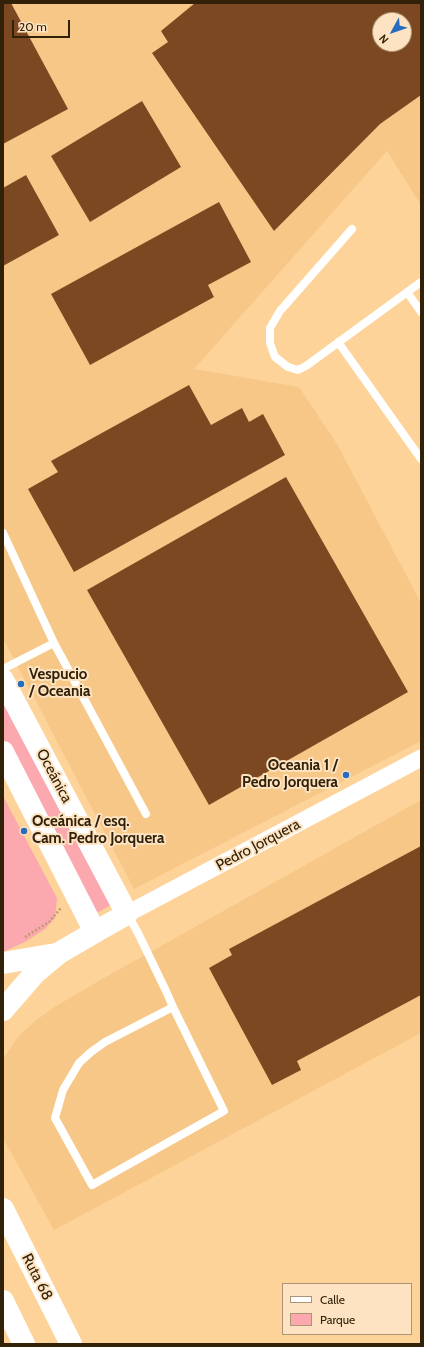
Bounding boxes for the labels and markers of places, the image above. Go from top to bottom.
place label: Vespucio / Oceania [29,666,90,701]
marker: Vespucio / Oceania [16,679,26,689]
place label: Oceania 1 / Pedro Jorquera [242,757,338,792]
marker: Oceania 1 / Pedro Jorquera [341,770,351,780]
place label: Oceánica / esq. Cam. Pedro Jorquera [32,813,164,848]
marker: Oceánica / esq. Cam. Pedro Jorquera [19,826,29,836]

